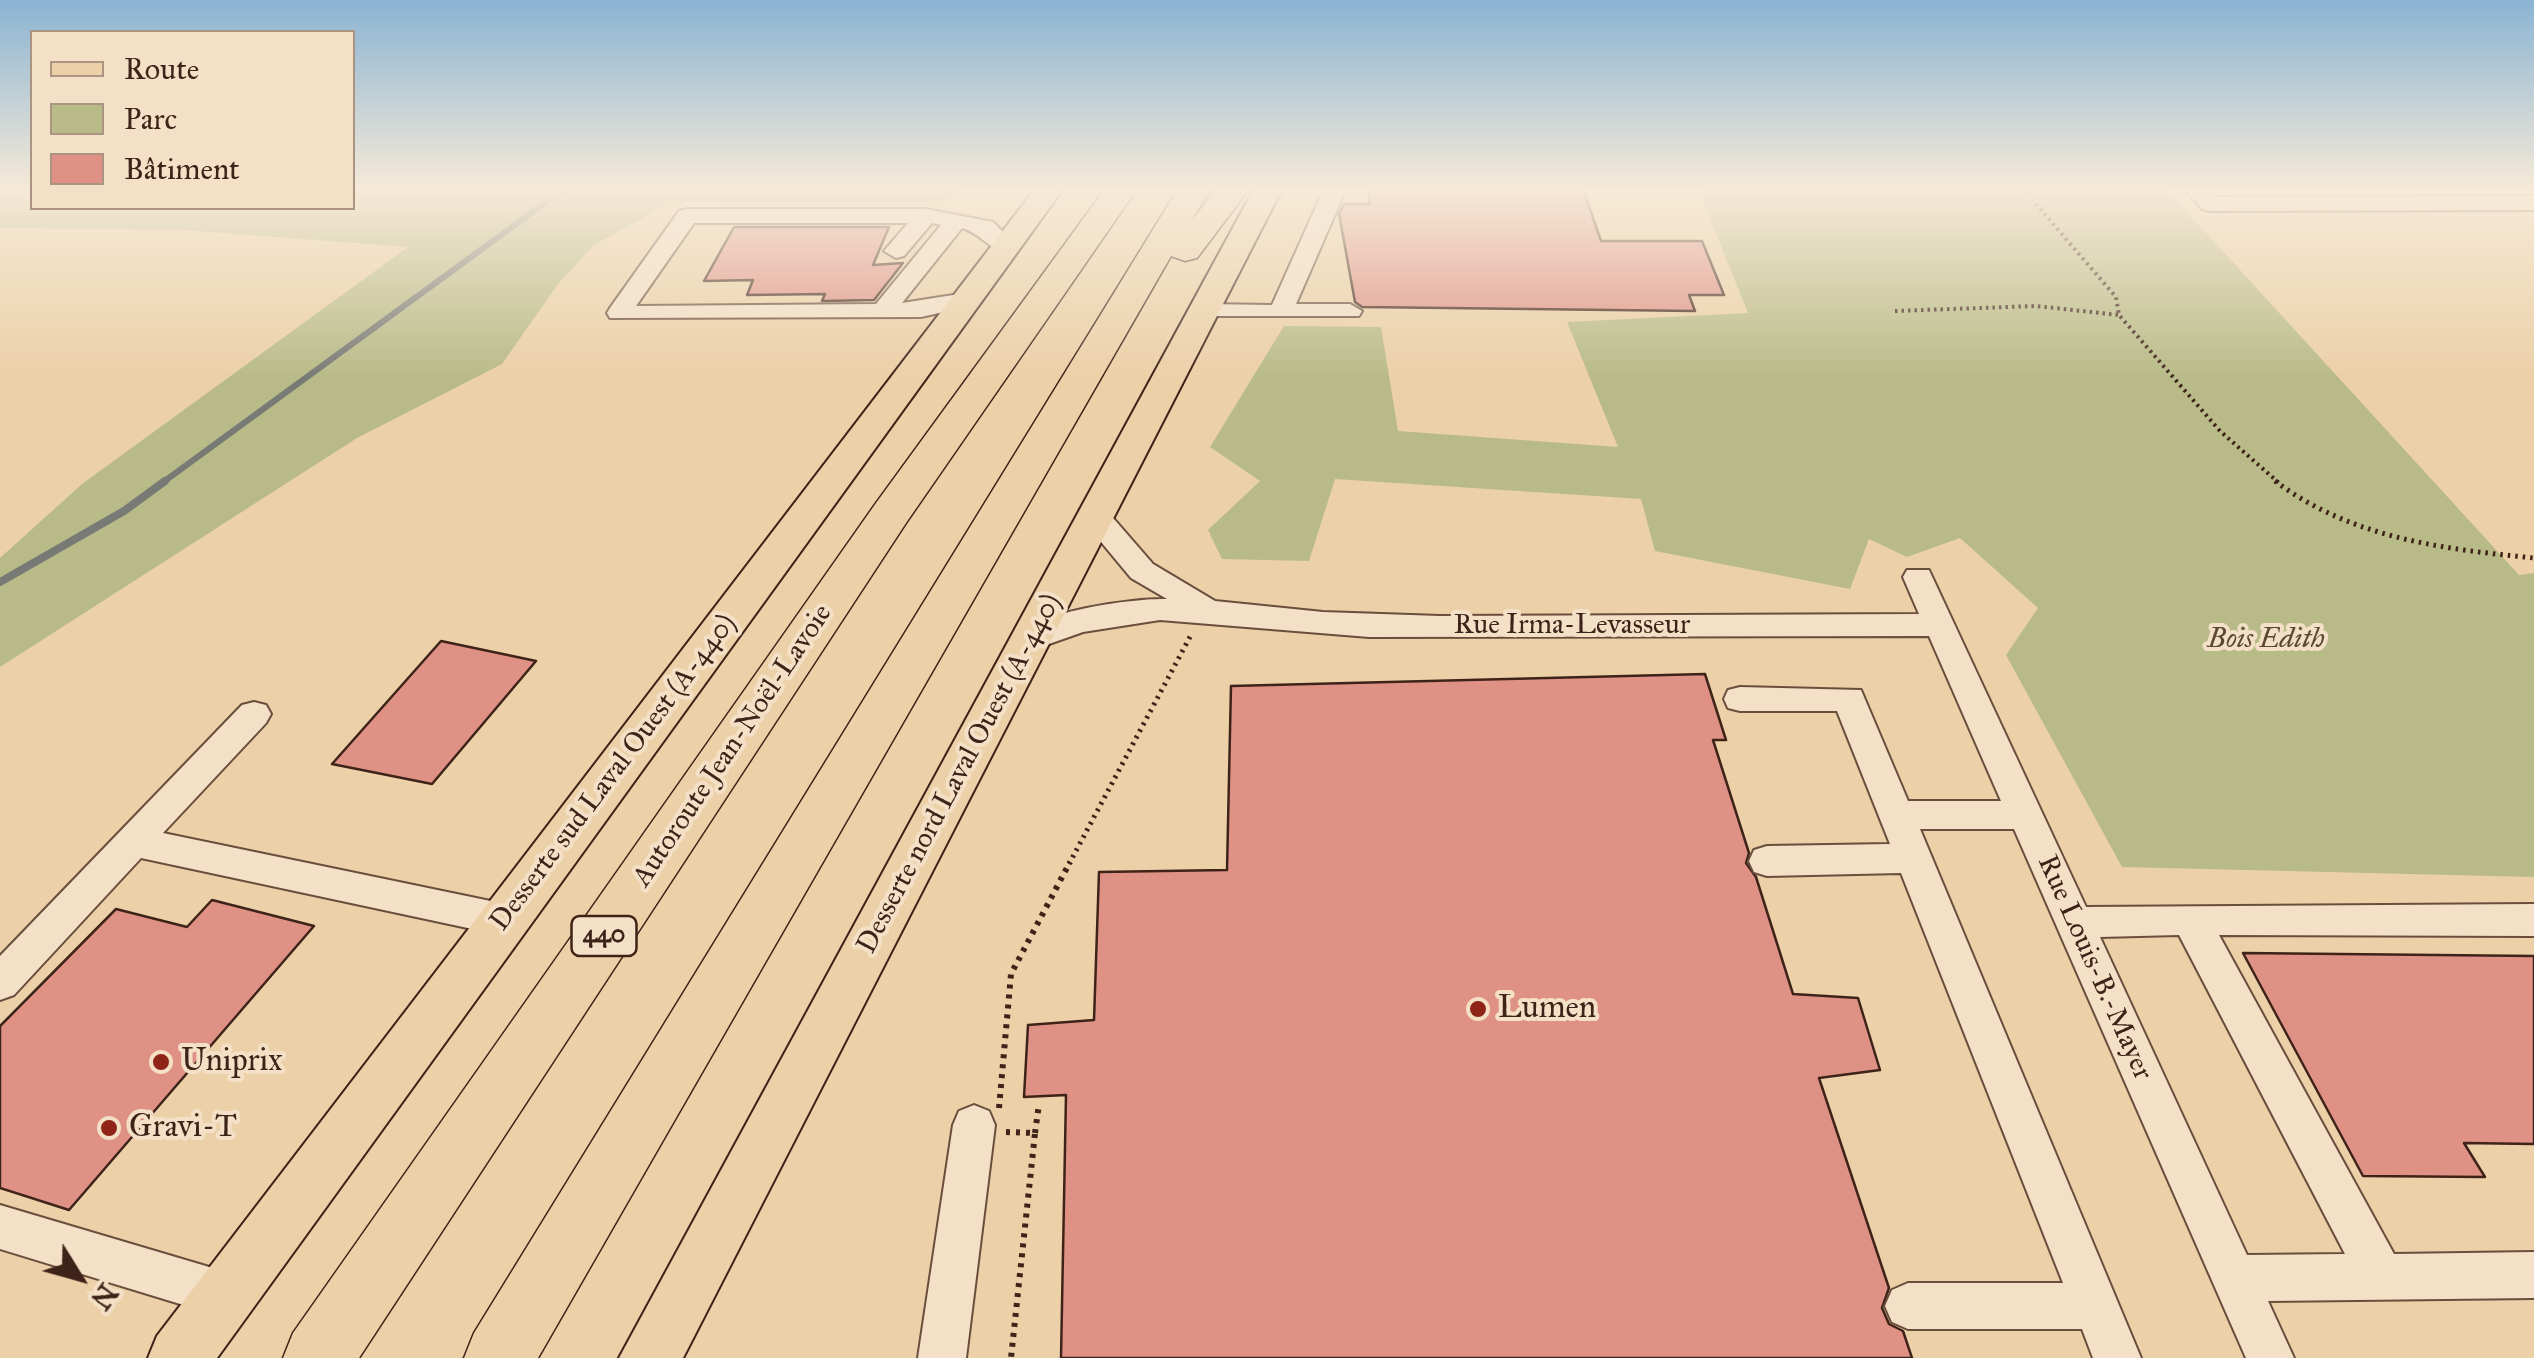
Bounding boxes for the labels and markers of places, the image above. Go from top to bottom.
place label: Lumen [1498,990,1596,1028]
marker: Lumen [1467,998,1489,1020]
place label: Uniprix [181,1043,283,1081]
marker: Uniprix [150,1051,172,1073]
place label: Gravi-T [129,1109,237,1147]
marker: Gravi-T [98,1117,120,1139]

